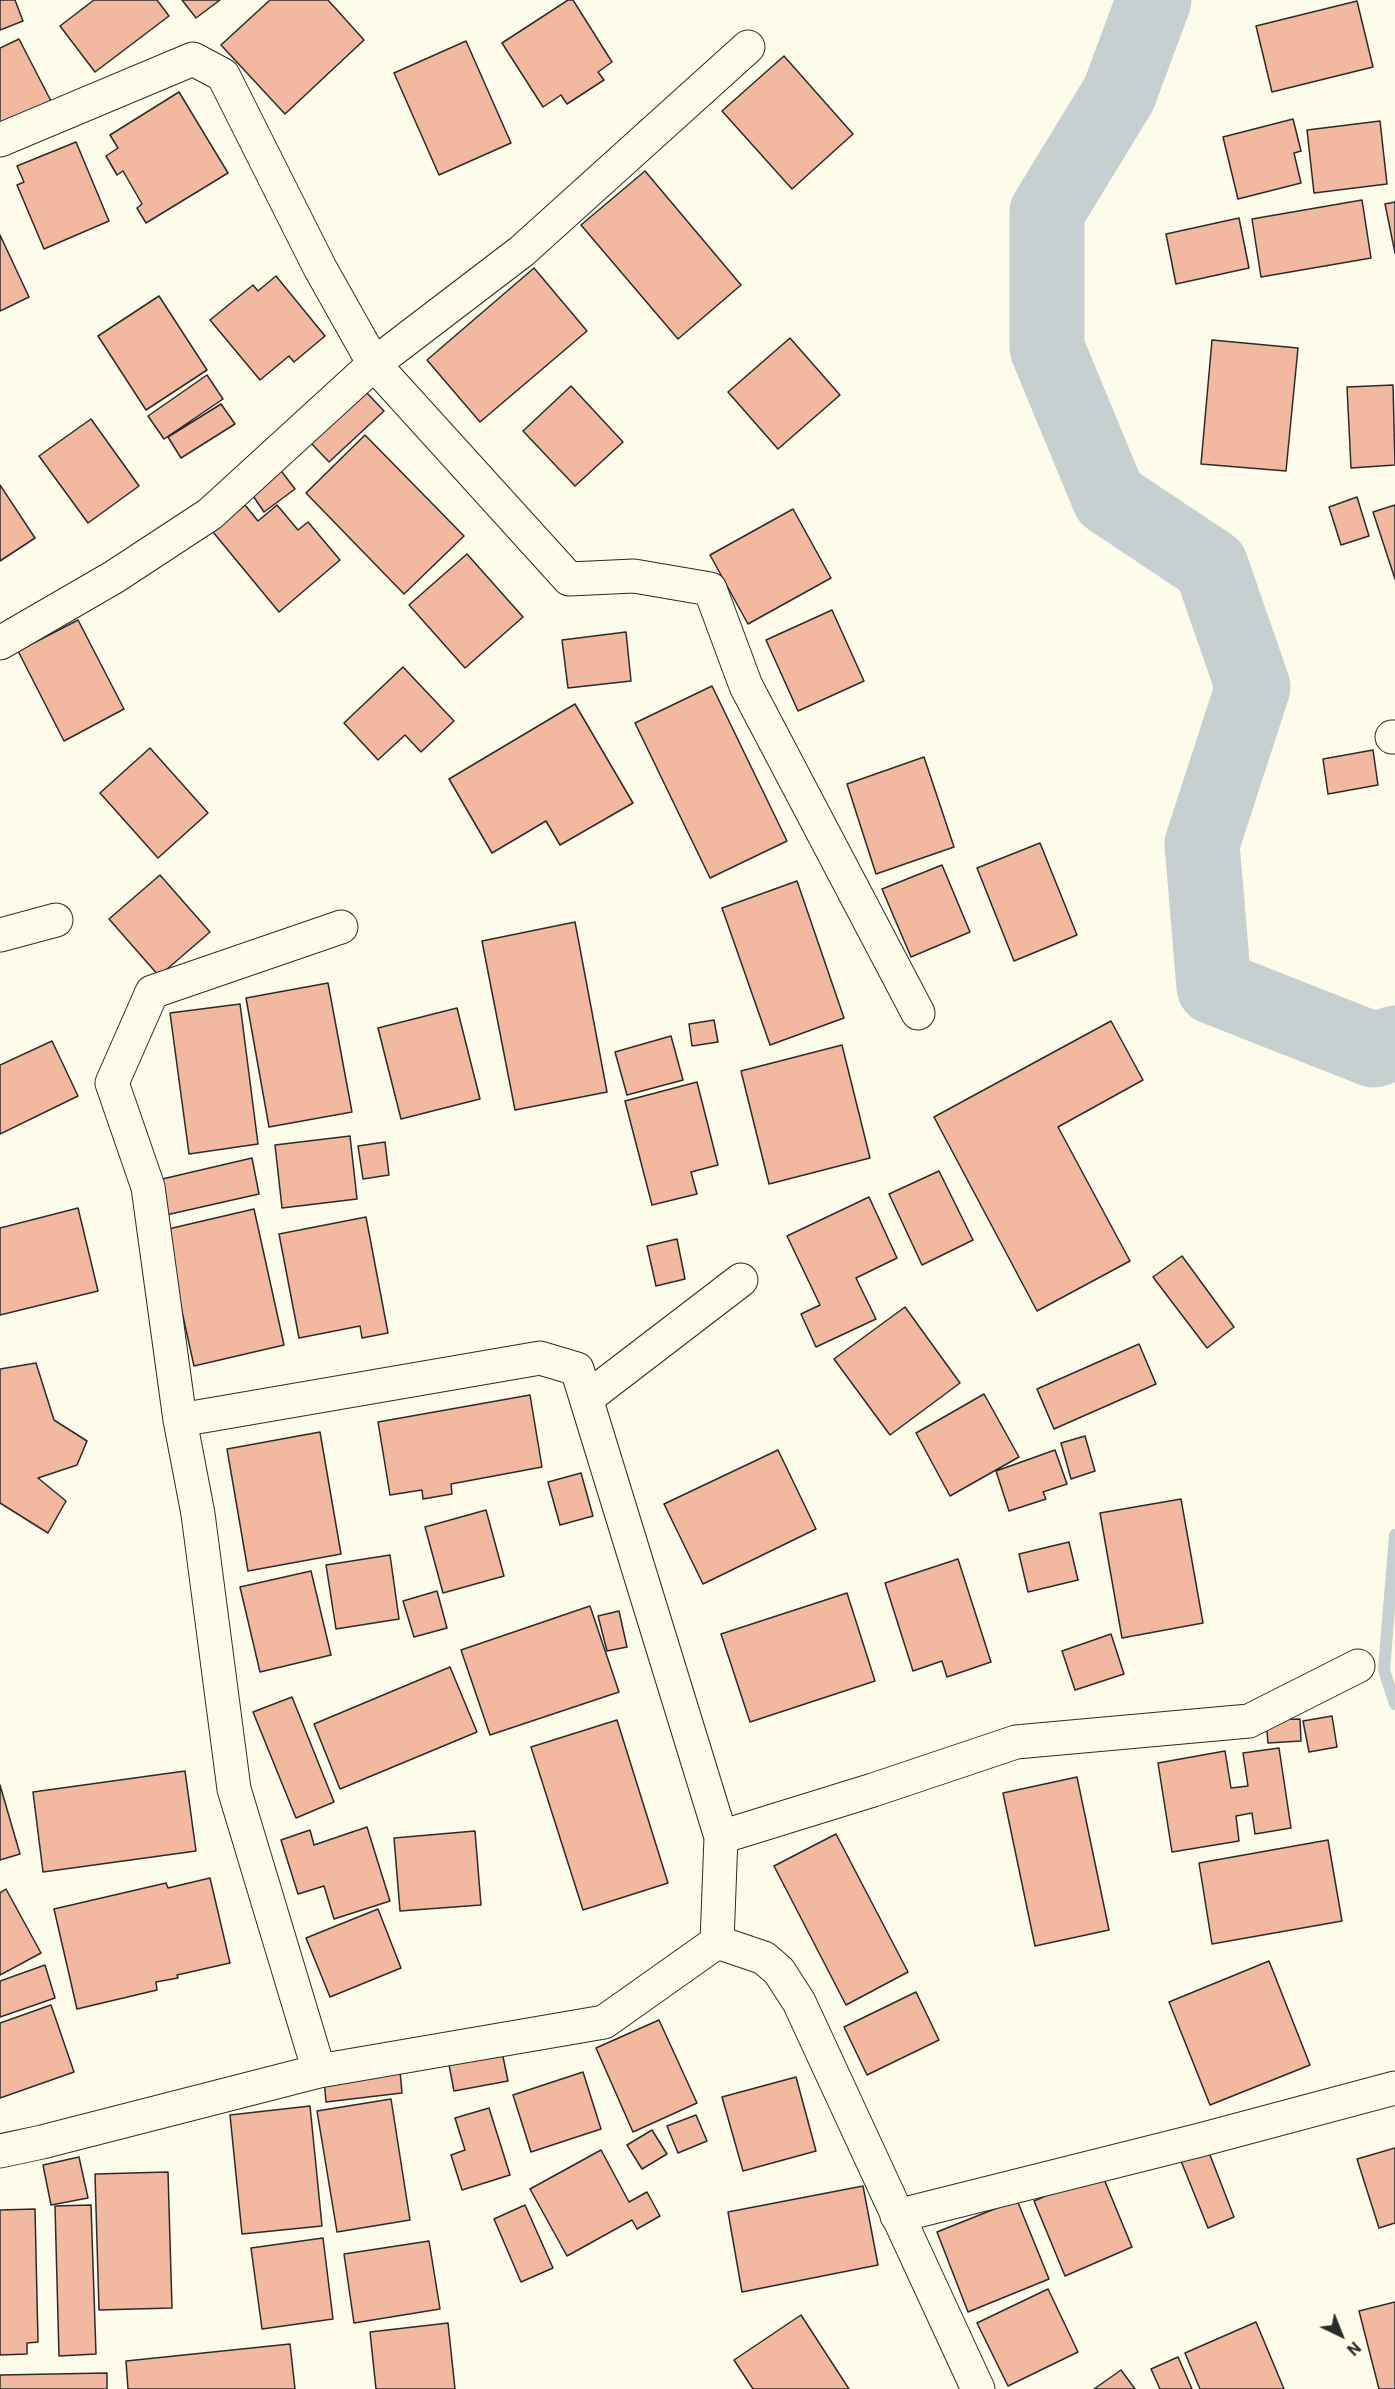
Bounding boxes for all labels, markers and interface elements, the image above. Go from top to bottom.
north arrow [1311,2305,1371,2365]
text: N [1343,2338,1364,2359]

